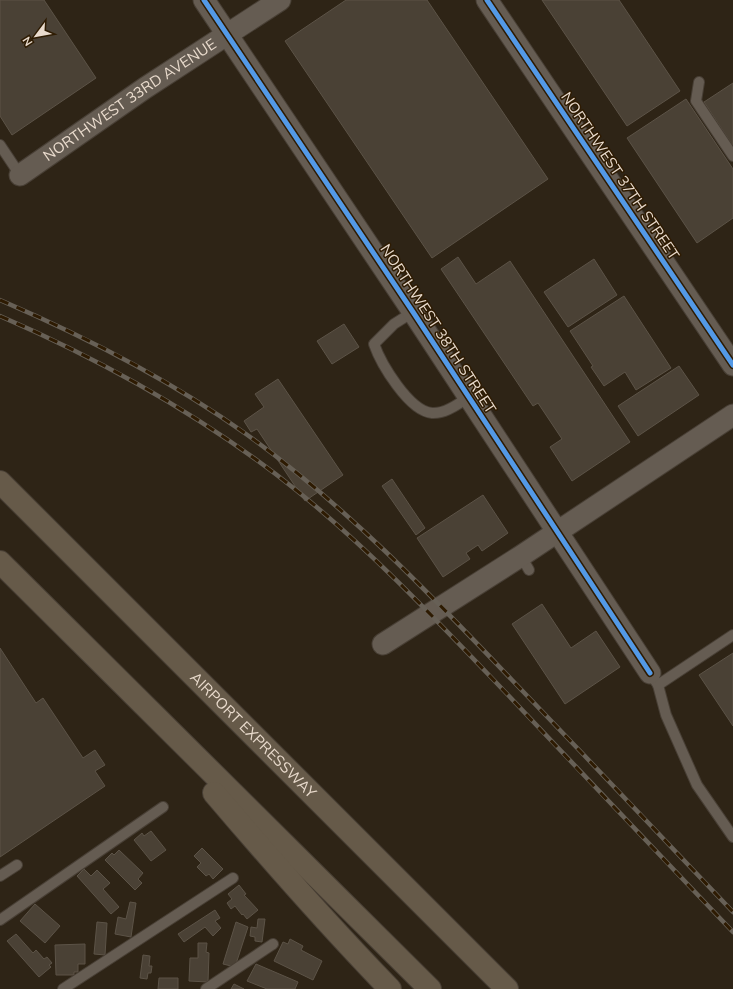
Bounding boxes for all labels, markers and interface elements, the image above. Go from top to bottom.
north arrow [16,16,56,56]
text: N [19,34,36,49]
street label: NORTHWEST 33RD AVENUE [39,34,220,165]
street label: NORTHWEST 37TH STREET [557,88,684,263]
street label: NORTHWEST 38TH STREET [376,240,500,417]
street label: AIRPORT EXPRESSWAY [186,668,321,802]

